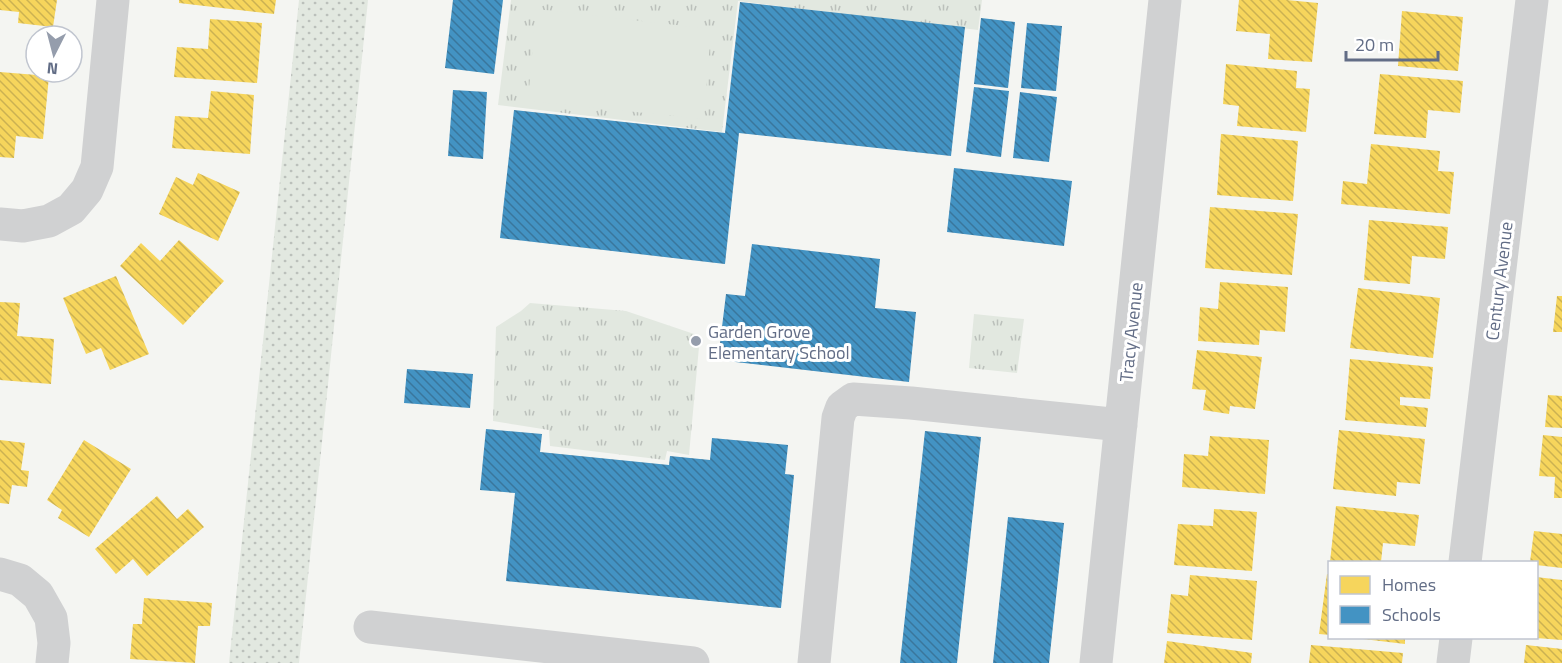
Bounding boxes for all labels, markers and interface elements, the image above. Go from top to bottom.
north arrow [24,24,84,84]
scale bar [1346,24,1438,62]
text: 20 m [1355,31,1394,58]
text: N [46,56,59,81]
street label: Century Avenue [1478,220,1520,342]
street label: Tracy Avenue [1112,281,1150,383]
place label: Garden Grove Elementary School [708,318,850,366]
marker: Garden Grove Elementary School [689,334,703,348]
legend [1328,561,1538,639]
text: Homes [1382,571,1436,598]
text: Schools [1382,601,1441,628]

